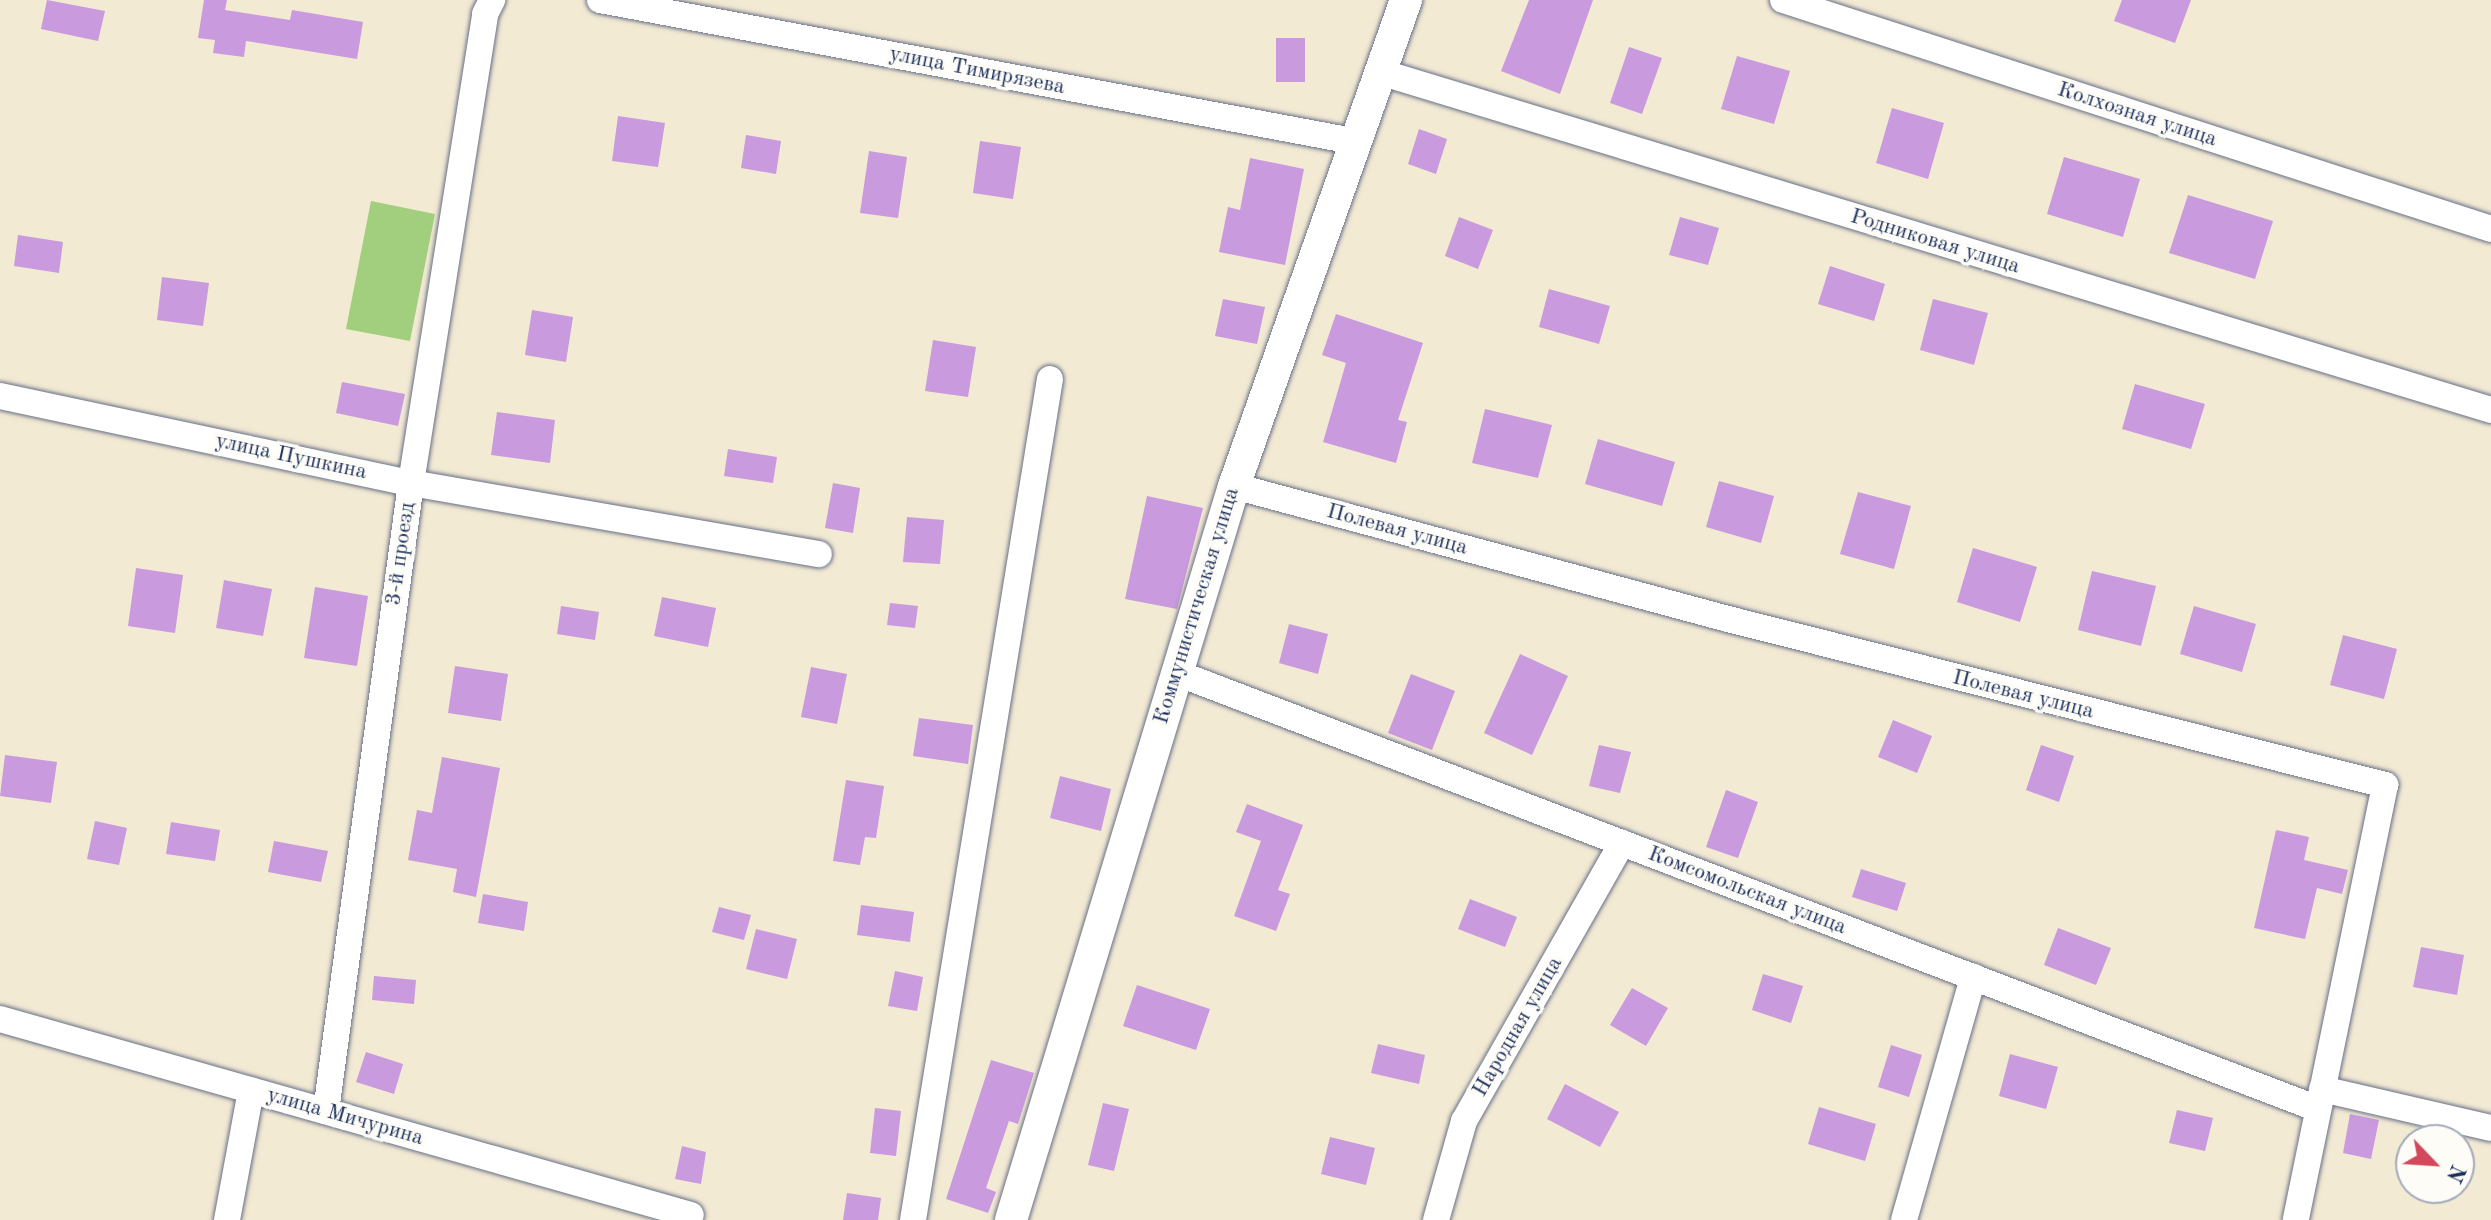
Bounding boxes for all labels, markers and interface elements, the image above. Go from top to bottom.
street label: улица Тимирязева [887,41,1067,101]
street label: Колхозная улица [2054,77,2220,153]
street label: Родниковая улица [1847,204,2023,280]
street label: улица Пушкина [213,428,369,486]
street label: Коммунистическая улица [1148,484,1246,728]
street label: Полевая улица [1324,499,1470,561]
street label: 3-й проезд [381,501,421,607]
street label: Полевая улица [1950,665,2096,725]
street label: Комсомольская улица [1644,841,1850,941]
street label: Народная улица [1467,952,1569,1102]
street label: улица Мичурина [264,1082,426,1152]
north arrow [2395,1124,2475,1204]
text: N [2441,1161,2468,1186]

